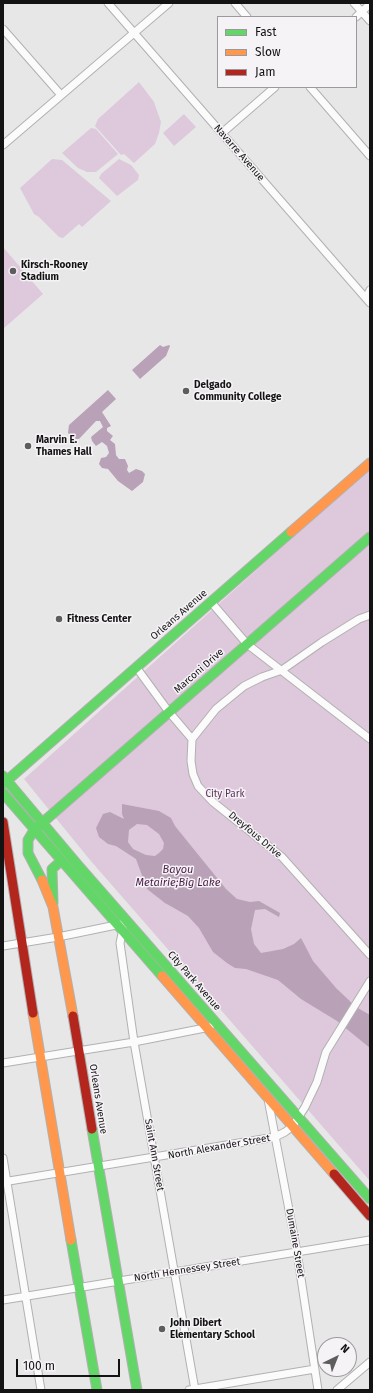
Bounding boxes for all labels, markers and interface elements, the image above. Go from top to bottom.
legend [217,16,357,88]
text: Fast [255,25,277,39]
text: Slow [255,45,281,59]
text: Jam [255,65,275,79]
street label: Navarre Avenue [211,122,267,184]
place label: Kirsch-Rooney Stadium [21,259,88,282]
marker: Kirsch-Rooney Stadium [8,266,18,276]
place label: Delgado Community College [194,379,282,402]
marker: Delgado Community College [181,386,191,396]
place label: Marvin E. Thames Hall [36,434,92,458]
marker: Marvin E. Thames Hall [23,441,33,451]
street label: Orleans Avenue [148,587,210,643]
place label: Fitness Center [67,613,132,625]
marker: Fitness Center [54,614,64,624]
street label: Marconi Drive [172,646,226,696]
park label: City Park [205,788,245,800]
street label: Dreyfous Drive [226,809,284,861]
water label: Bayou Metairie;Big Lake [136,863,220,889]
street label: City Park Avenue [165,949,223,1013]
street label: Orleans Avenue [87,1063,109,1135]
street label: Saint Ann Street [142,1118,166,1192]
street label: North Alexander Street [167,1132,271,1162]
street label: Dumaine Street [283,1207,307,1279]
street label: North Hennessey Street [133,1256,241,1284]
place label: John Dibert Elementary School [170,1317,255,1340]
marker: John Dibert Elementary School [157,1324,167,1334]
north arrow [317,1337,357,1377]
text: N [338,1341,352,1356]
scale bar [18,1351,122,1377]
text: 100 m [23,1359,55,1373]

